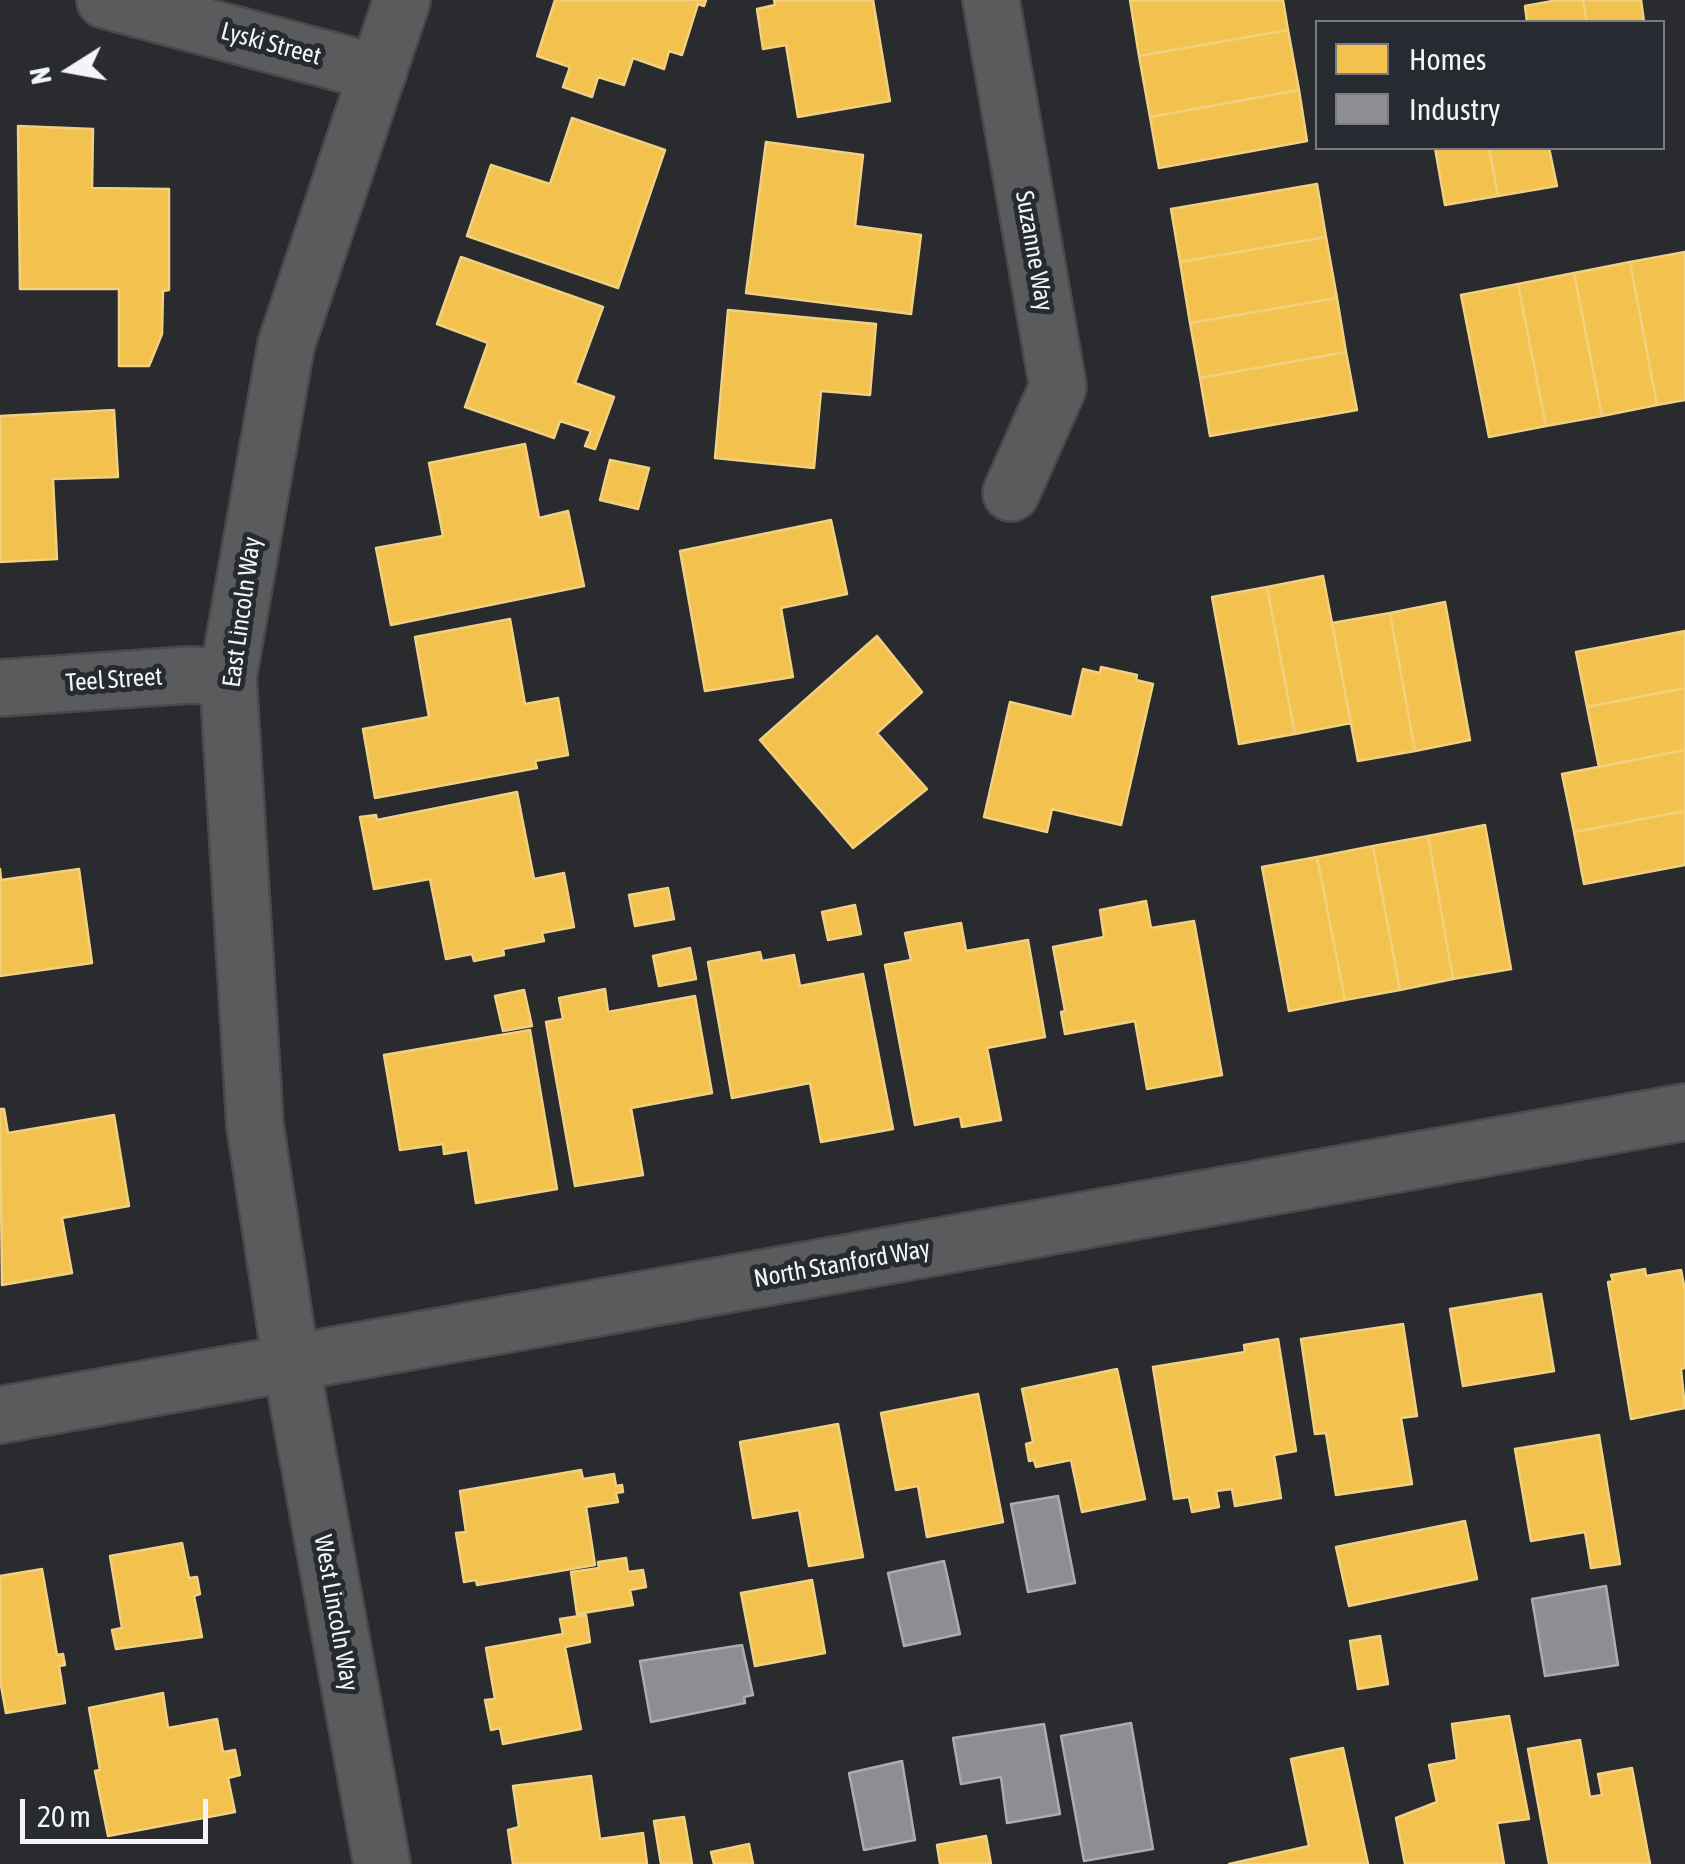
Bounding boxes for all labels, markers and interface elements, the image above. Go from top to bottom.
street label: Lyski Street [218,16,324,72]
north arrow [20,20,120,120]
legend [1315,20,1665,150]
text: Homes [1409,42,1486,76]
text: N [23,65,58,87]
text: Industry [1409,92,1500,126]
street label: Suzanne Way [1009,189,1059,313]
street label: East Lincoln Way [217,535,267,689]
street label: Teel Street [65,662,163,698]
street label: North Stanford Way [752,1234,932,1294]
street label: West Lincoln Way [307,1532,365,1694]
scale bar [25,1779,212,1841]
text: 20 m [37,1799,91,1833]

